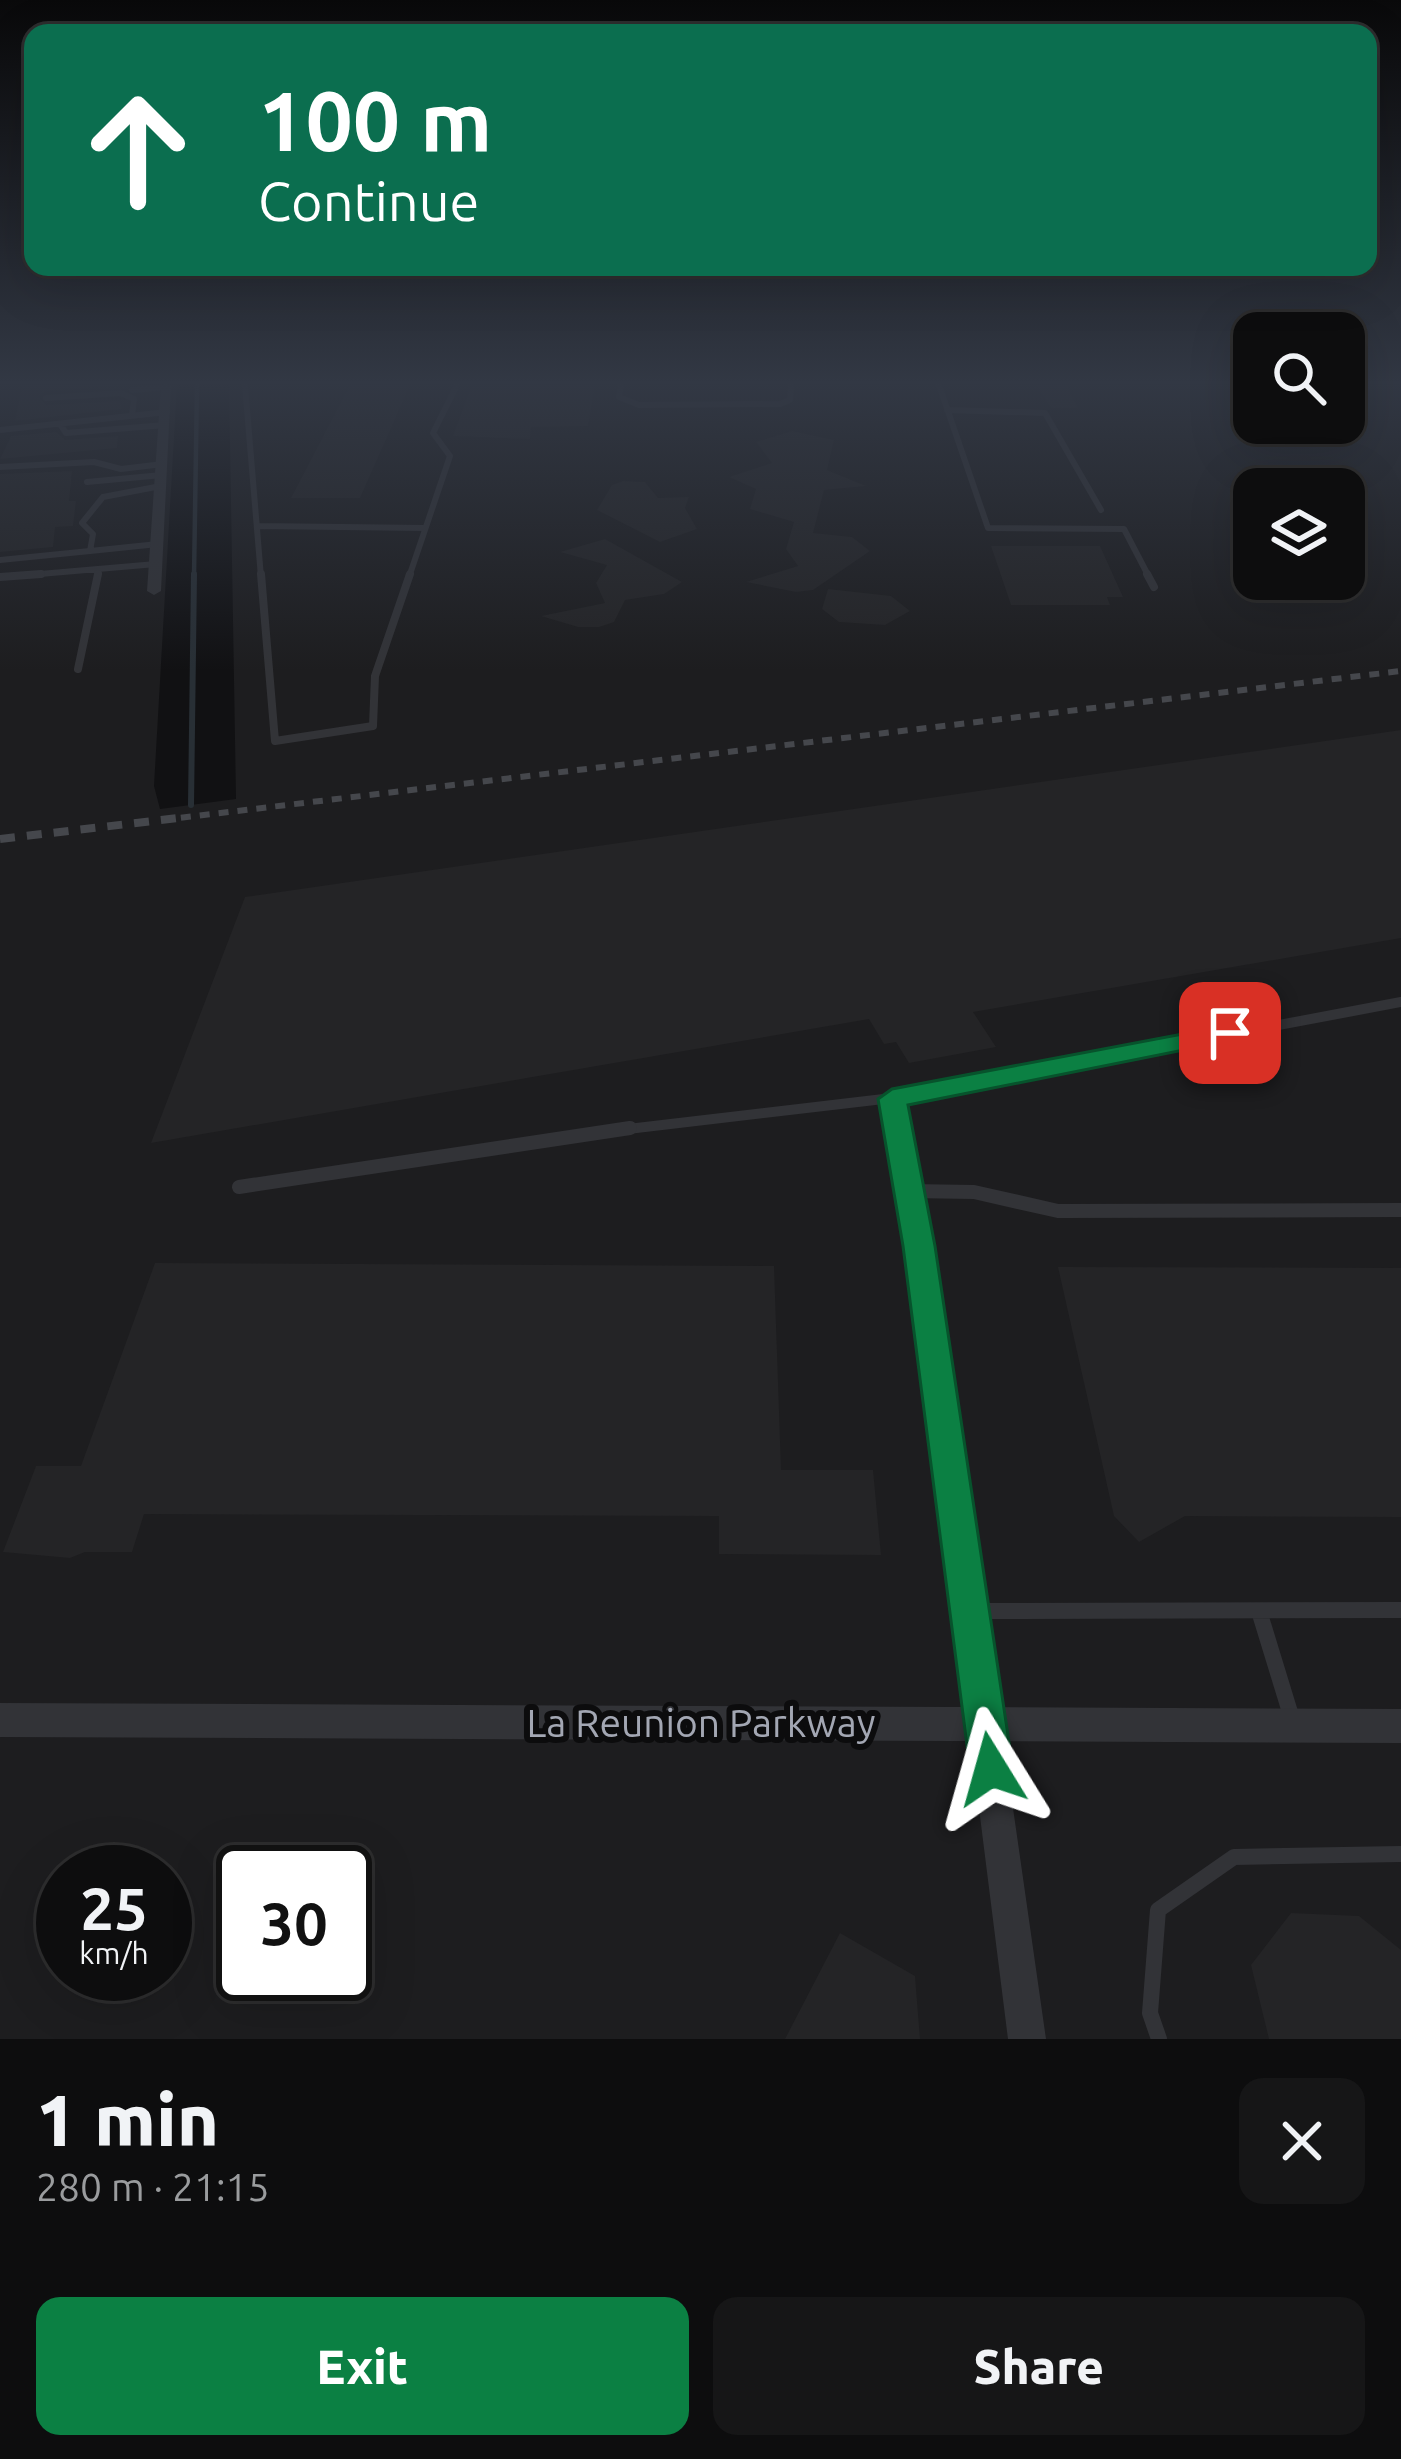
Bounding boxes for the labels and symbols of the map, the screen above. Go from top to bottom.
pin [1179,982,1281,1084]
street label: La Reunion Parkway [526,1701,876,1744]
position arrow [928,1706,1054,1832]
speed limit sign: 30 [216,1845,372,2001]

